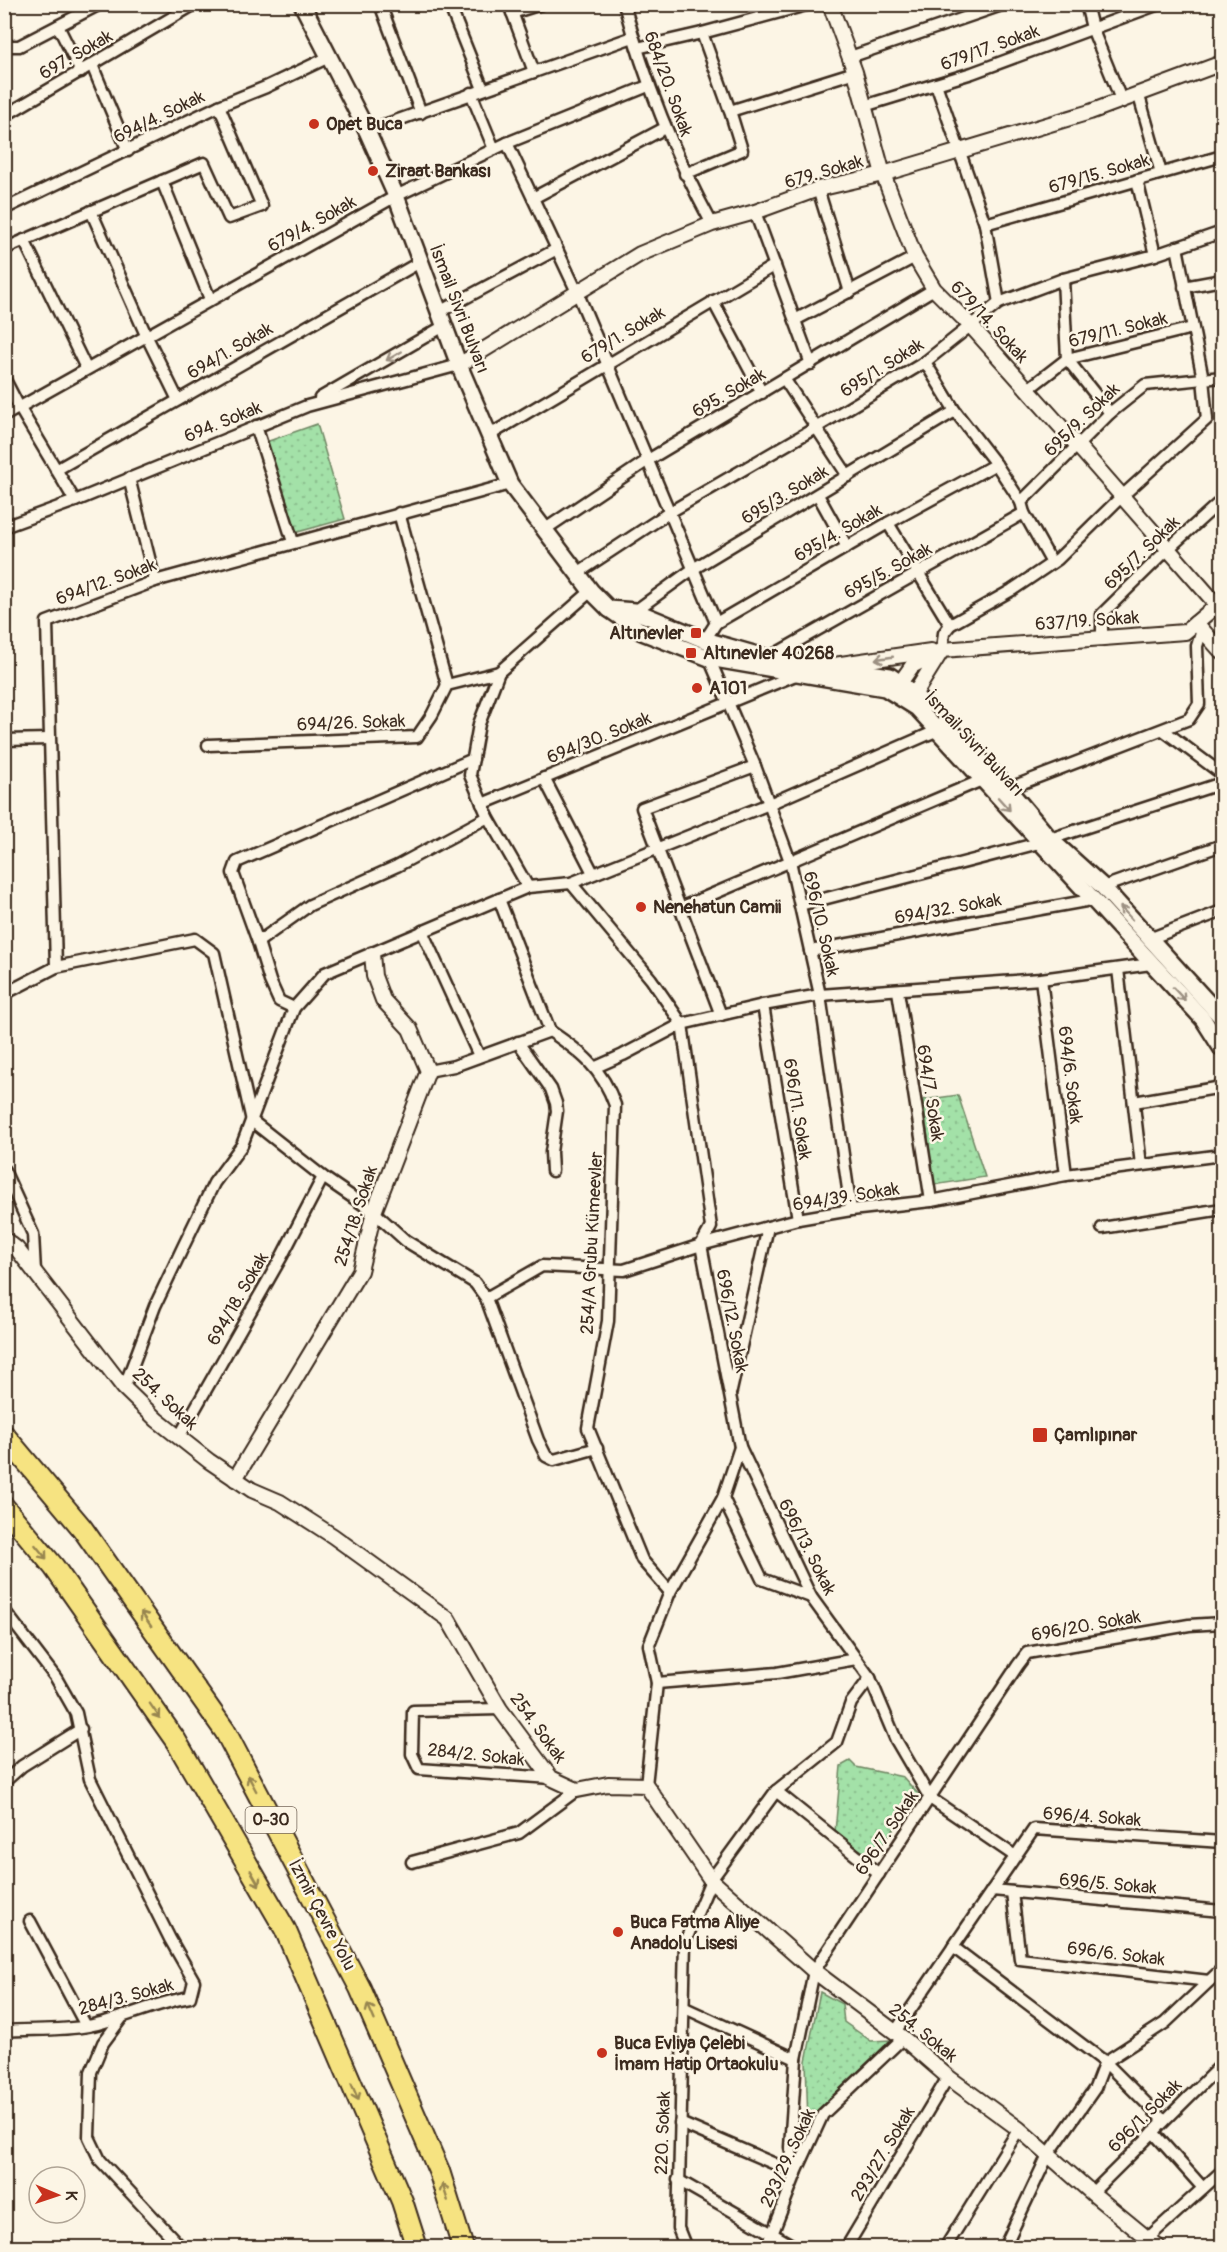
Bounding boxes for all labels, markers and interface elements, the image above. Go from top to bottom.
street label: 679/17. Sokak [937,19,1043,77]
street label: 697. Sokak [35,25,117,85]
street label: 684/20. Sokak [638,28,698,140]
street label: 694/4. Sokak [110,85,209,149]
place label: Opet Buca [326,113,403,136]
marker: Opet Buca [307,117,321,131]
street label: 679/15. Sokak [1046,149,1153,199]
street label: 679. Sokak [782,150,866,194]
place label: Ziraat Bankası [385,160,491,183]
marker: Ziraat Bankası [366,164,380,178]
street label: 679/4. Sokak [264,190,361,258]
street label: İsmail Sivri Bulvarı [424,241,494,377]
street label: 679/14. Sokak [945,276,1033,368]
street label: 679/1. Sokak [577,301,670,369]
street label: 679/11. Sokak [1066,307,1170,353]
street label: 694/1. Sokak [183,317,277,385]
street label: 695/1. Sokak [836,333,929,403]
one-way arrow [385,350,402,362]
street label: 695. Sokak [688,363,770,423]
street label: 695/9. Sokak [1039,378,1125,462]
street label: 694. Sokak [181,396,266,448]
street label: 695/3. Sokak [737,460,833,530]
street label: 695/4. Sokak [790,498,887,567]
street label: 695/7. Sokak [1099,511,1185,595]
street label: 695/5. Sokak [840,537,936,605]
street label: 694/12. Sokak [53,553,160,611]
street label: 637/19. Sokak [1034,606,1140,636]
place label: Altınevler [609,622,685,645]
marker: Altınevler [689,626,703,640]
place label: Altınevler 40268 [703,642,834,665]
marker: Altınevler 40268 [684,646,698,660]
one-way arrow [875,653,895,664]
place label: A101 [709,677,747,700]
marker: A101 [690,681,704,695]
street label: İsmail Sivri Bulvarı [919,686,1029,802]
street label: 694/30. Sokak [544,706,655,769]
street label: 694/26. Sokak [296,710,406,736]
one-way arrow [997,797,1011,812]
street label: 696/10. Sokak [798,869,844,979]
street label: 694/32. Sokak [893,888,1004,930]
place label: Nenehatun Camii [653,896,781,919]
marker: Nenehatun Camii [634,900,648,914]
one-way arrow [1119,906,1133,921]
one-way arrow [1172,986,1186,1001]
street label: 694/6. Sokak [1053,1025,1087,1126]
street label: 694/7. Sokak [911,1043,949,1143]
street label: 696/11. Sokak [778,1057,816,1162]
street label: 254/A Grubu Kümeevler [576,1150,608,1335]
street label: 254/18. Sokak [329,1162,383,1269]
street label: 694/39. Sokak [791,1177,901,1217]
street label: 694/18. Sokak [202,1248,274,1350]
street label: 696/12. Sokak [711,1267,753,1375]
street label: 254. Sokak [127,1363,203,1436]
place label: Çamlıpınar [1054,1424,1138,1447]
marker: Çamlıpınar [1031,1426,1049,1444]
street label: 696/13. Sokak [773,1495,841,1600]
one-way arrow [35,1544,48,1560]
street label: 696/20. Sokak [1030,1605,1143,1647]
one-way arrow [140,1612,152,1628]
street label: 254. Sokak [505,1688,572,1768]
one-way arrow [149,1702,161,1718]
street label: 284/2. Sokak [426,1738,526,1772]
one-way arrow [246,1774,257,1792]
street label: 696/7. Sokak [850,1786,924,1880]
street label: 696/4. Sokak [1042,1802,1142,1832]
road number: O-30 [246,1807,296,1833]
street label: İzmir Çevre Yolu [283,1855,361,1975]
street label: 696/5. Sokak [1058,1868,1158,1900]
one-way arrow [249,1869,261,1886]
place label: Buca Fatma Aliye Anadolu Lisesi [630,1911,760,1955]
marker: Buca Fatma Aliye Anadolu Lisesi [611,1925,625,1939]
street label: 696/6. Sokak [1066,1937,1167,1971]
street label: 284/3. Sokak [76,1973,177,2021]
street label: 254. Sokak [884,1998,962,2068]
one-way arrow [364,2003,376,2021]
place label: Buca Evliya Çelebi İmam Hatip Ortaokulu [614,2032,778,2076]
marker: Buca Evliya Çelebi İmam Hatip Ortaokulu [595,2046,609,2060]
street label: 696/1. Sokak [1103,2074,1187,2158]
one-way arrow [351,2083,362,2101]
street label: 220. Sokak [650,2090,676,2175]
street label: 293/27. Sokak [846,2102,921,2206]
street label: 293/29. Sokak [755,2104,821,2211]
north arrow [27,2165,87,2225]
one-way arrow [439,2183,450,2202]
text: K [61,2190,81,2201]

